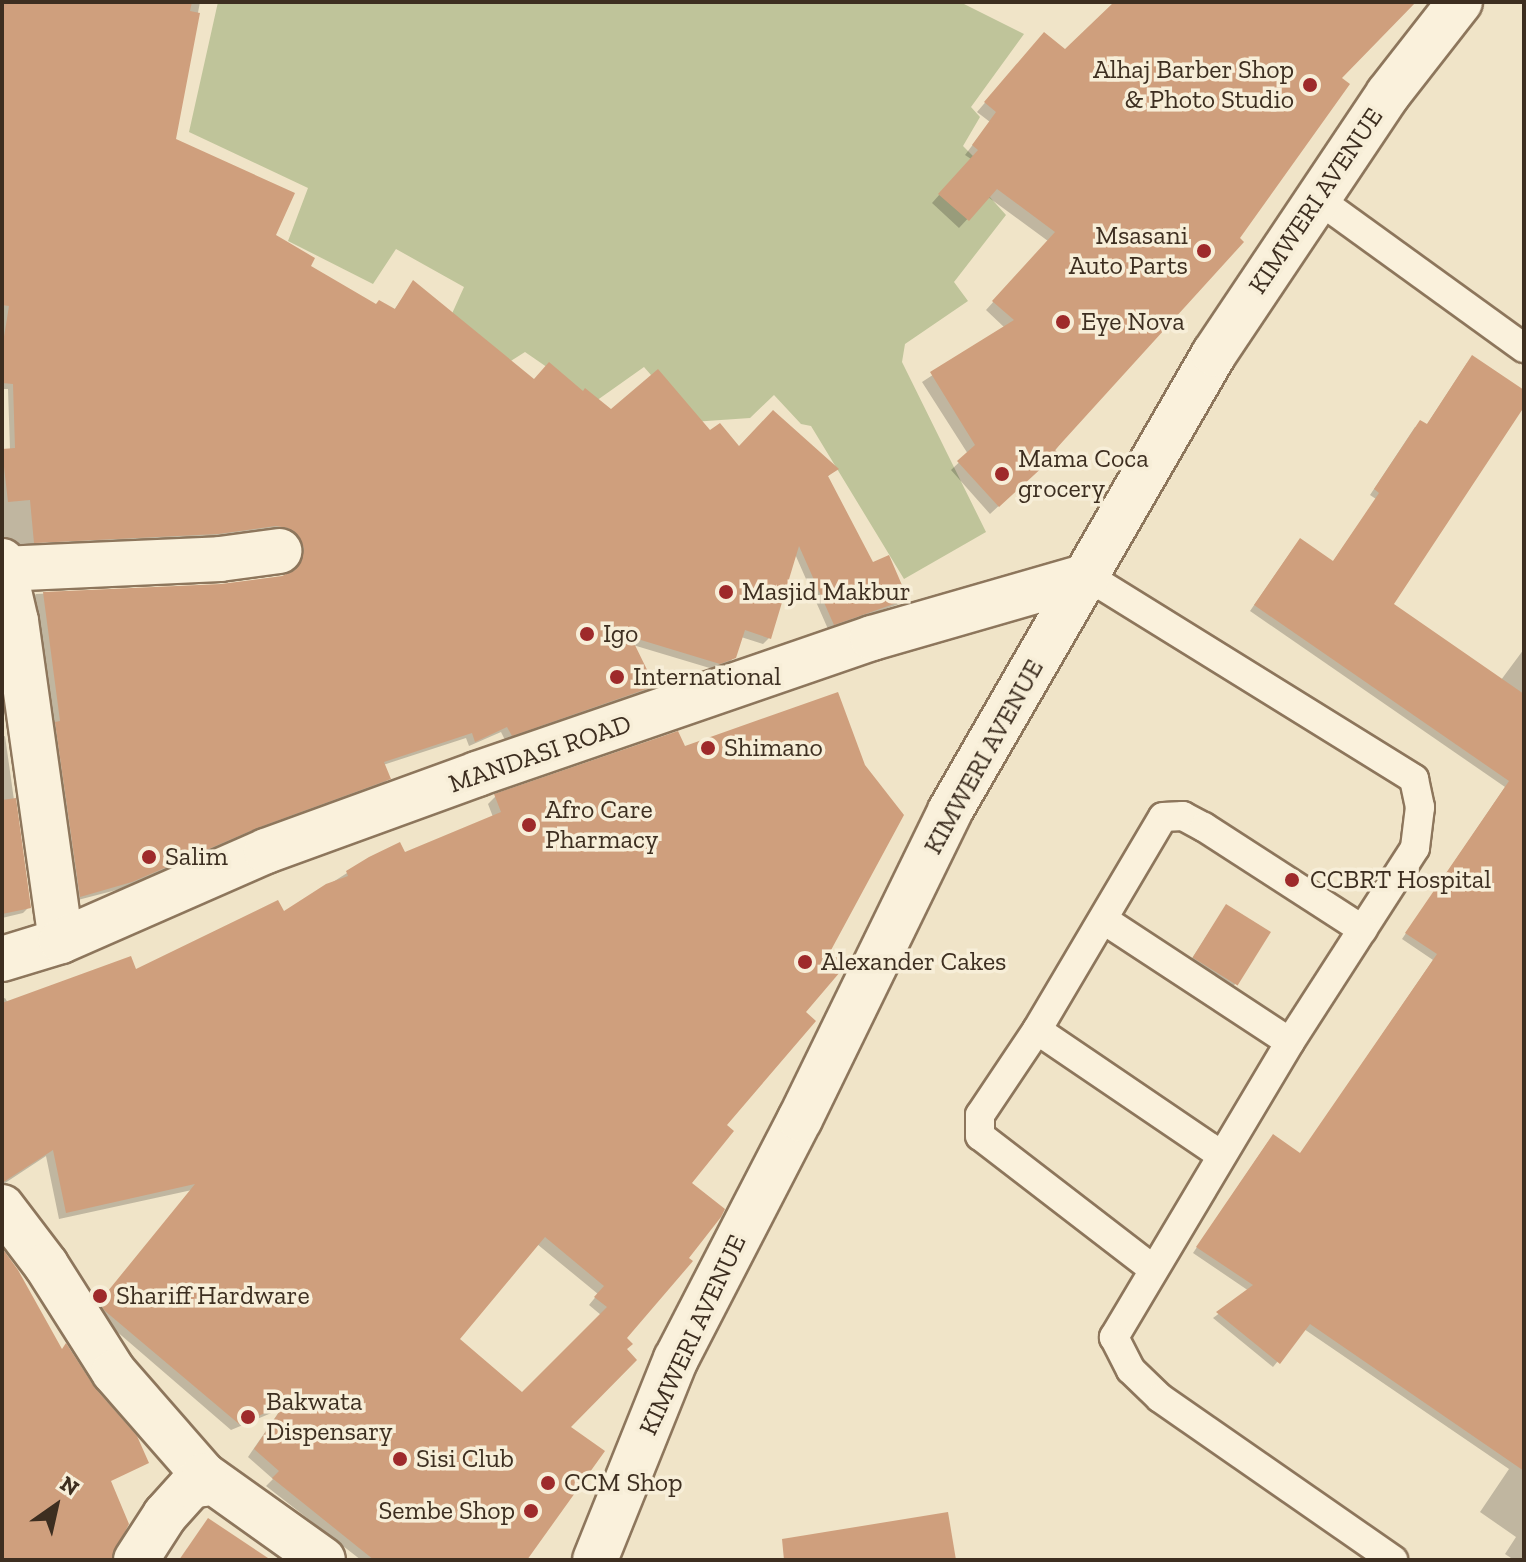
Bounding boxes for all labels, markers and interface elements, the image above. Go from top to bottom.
place label: Alhaj Barber Shop & Photo Studio [1093,54,1294,116]
marker: Alhaj Barber Shop & Photo Studio [1301,76,1319,94]
street label: KIMWERI AVENUE [1242,102,1390,300]
place label: Msasani Auto Parts [1069,220,1188,282]
marker: Msasani Auto Parts [1195,242,1213,260]
place label: Eye Nova [1081,306,1185,338]
marker: Eye Nova [1052,311,1074,333]
place label: Mama Coca grocery [1018,443,1149,504]
marker: Mama Coca grocery [993,465,1011,483]
place label: Masjid Makbur [742,576,911,608]
marker: Masjid Makbur [717,583,735,601]
place label: Igo [603,618,638,650]
marker: Igo [578,625,596,643]
street label: KIMWERI AVENUE [917,654,1051,860]
place label: International [633,661,781,693]
marker: International [608,668,626,686]
street label: MANDASI ROAD [445,708,635,800]
place label: Shimano [724,732,823,764]
marker: Shimano [699,739,717,757]
place label: Afro Care Pharmacy [545,794,658,856]
marker: Afro Care Pharmacy [520,816,538,834]
place label: Salim [165,841,228,873]
marker: Salim [140,848,158,866]
place label: CCBRT Hospital [1310,864,1492,896]
marker: CCBRT Hospital [1281,869,1303,891]
place label: Alexander Cakes [821,946,1007,978]
marker: Alexander Cakes [796,953,814,971]
street label: KIMWERI AVENUE [633,1230,753,1440]
place label: Shariff Hardware [116,1280,310,1312]
marker: Shariff Hardware [91,1287,109,1305]
place label: Bakwata Dispensary [266,1386,393,1448]
marker: Bakwata Dispensary [237,1406,259,1428]
place label: Sisi Club [416,1443,514,1475]
marker: Sisi Club [391,1450,409,1468]
north arrow [16,1466,96,1546]
place label: CCM Shop [564,1467,682,1499]
text: N [55,1470,84,1502]
marker: CCM Shop [539,1474,557,1492]
place label: Sembe Shop [378,1495,515,1527]
marker: Sembe Shop [522,1502,540,1520]

